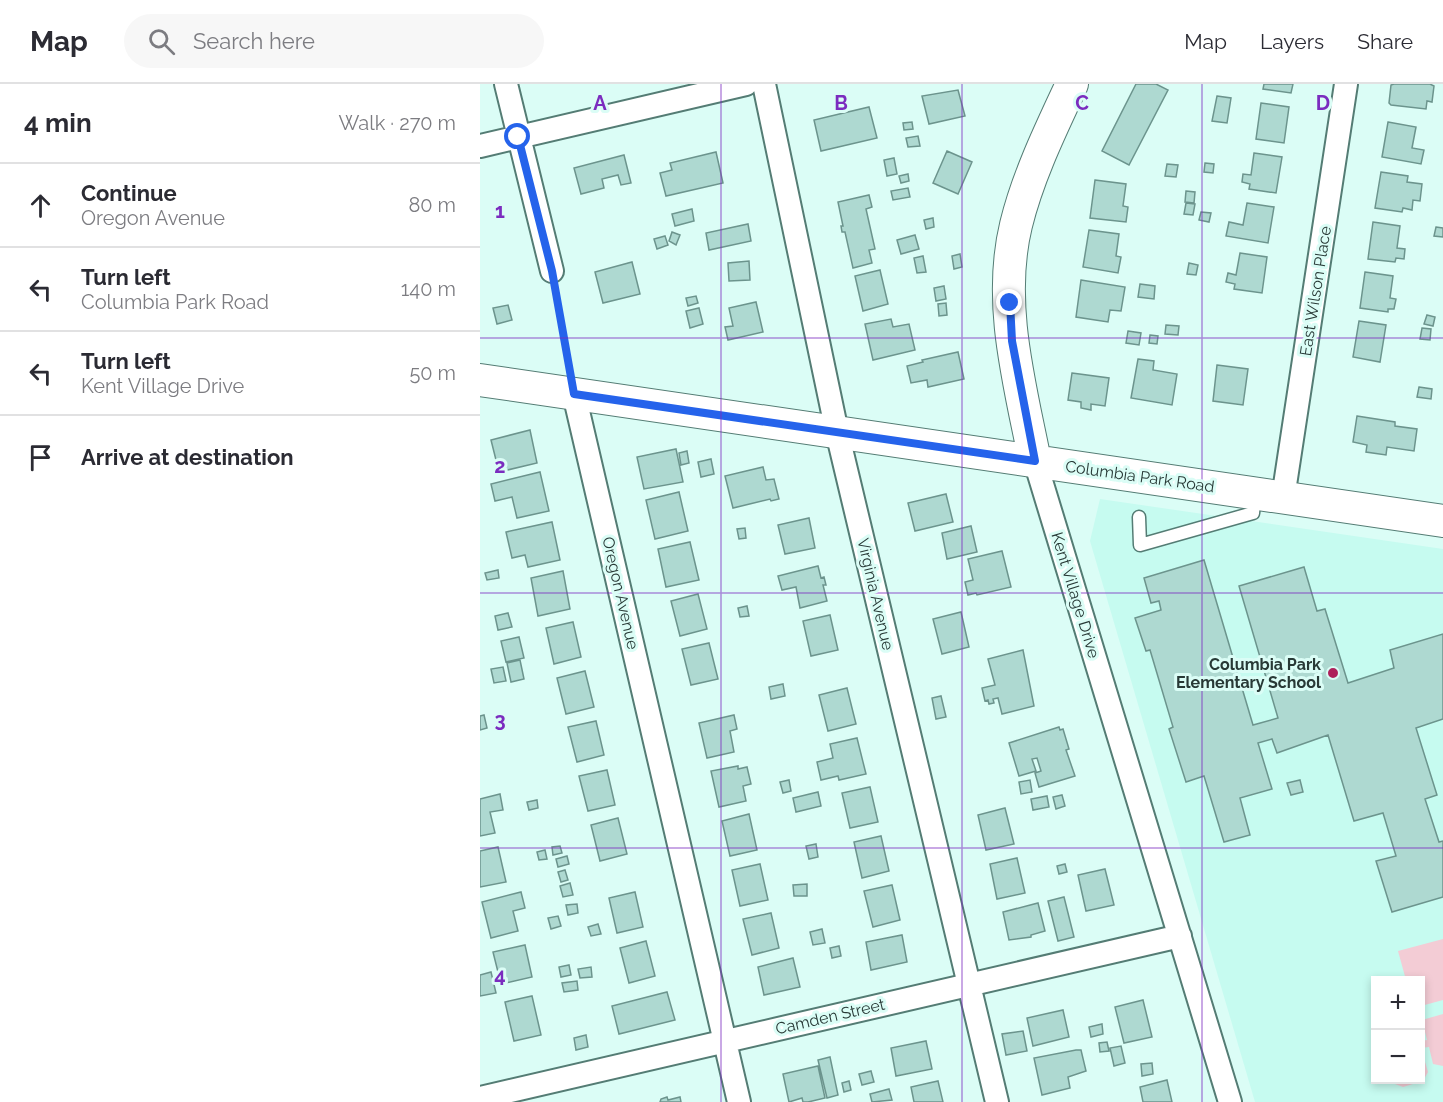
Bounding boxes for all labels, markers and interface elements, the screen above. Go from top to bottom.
search box [124,14,544,68]
text: Map [30,25,88,58]
icon: search [145,25,178,58]
text: Search here [193,28,315,54]
text: Map [1184,29,1227,54]
text: Layers [1260,29,1324,54]
text: Share [1357,29,1413,54]
text: A [593,91,607,115]
text: B [834,91,848,115]
text: C [1075,91,1089,115]
text: D [1316,91,1330,115]
text: 4 min [24,108,92,138]
text: Walk · 270 m [338,111,456,135]
route start [504,123,530,149]
text: Continue [81,180,177,206]
icon: ahead [24,189,57,222]
text: 80 m [408,193,456,217]
text: 1 [495,199,505,223]
text: Oregon Avenue [81,206,225,230]
street label: East Wilson Place [1296,225,1335,357]
text: Turn left [81,264,171,290]
icon: left [24,273,57,306]
text: 140 m [401,277,456,301]
route end [996,289,1022,315]
text: Columbia Park Road [81,290,269,314]
text: Turn left [81,348,171,374]
icon: left [24,357,57,390]
text: 50 m [409,361,456,385]
text: Kent Village Drive [81,374,244,398]
icon: arrive [24,441,57,474]
text: Arrive at destination [81,444,294,470]
text: 2 [494,454,506,478]
street label: Columbia Park Road [1064,457,1216,496]
street label: Kent Village Drive [1047,530,1104,660]
street label: Oregon Avenue [598,535,643,651]
street label: Virginia Avenue [853,536,898,652]
place label: Columbia Park Elementary School [1176,655,1322,692]
marker: Columbia Park Elementary School [1326,666,1340,680]
text: 3 [494,708,506,732]
text: 4 [494,963,506,987]
map controls [1371,976,1425,1084]
button: + [1371,976,1425,1030]
street label: Camden Street [774,995,887,1038]
button: − [1371,1030,1425,1084]

